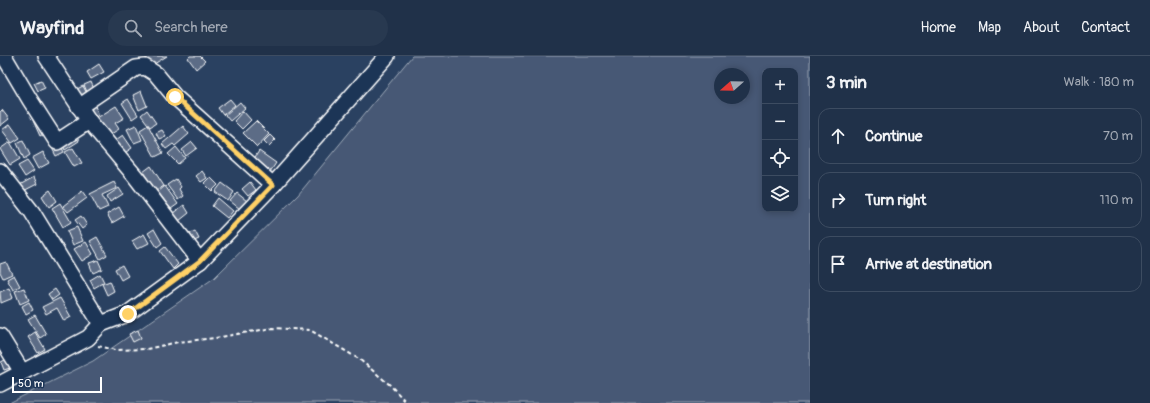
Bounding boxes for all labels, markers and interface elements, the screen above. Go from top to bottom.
search box [108,10,388,46]
text: Wayfind [20,16,84,40]
icon: search [122,17,144,39]
text: Search here [154,18,228,37]
text: Home [921,19,956,36]
text: Map [978,19,1001,36]
text: About [1023,19,1059,36]
text: Contact [1081,19,1130,36]
north arrow [714,68,750,104]
map controls [762,68,798,212]
button: + [762,68,798,104]
text: 3 min [826,72,867,93]
text: Walk · 180 m [1064,74,1134,90]
route start [166,88,184,106]
button: − [762,104,798,140]
icon: ahead [827,125,849,147]
text: Continue [865,127,923,146]
text: 70 m [1103,128,1133,144]
button: locate [762,140,798,176]
button: layers [762,176,798,212]
icon: right [827,189,849,211]
text: Turn right [865,191,926,210]
text: 110 m [1100,192,1133,208]
icon: arrive [827,253,849,275]
text: Arrive at destination [865,255,992,274]
route end [119,305,137,323]
scale bar [12,375,102,394]
text: 50 m [18,377,44,390]

